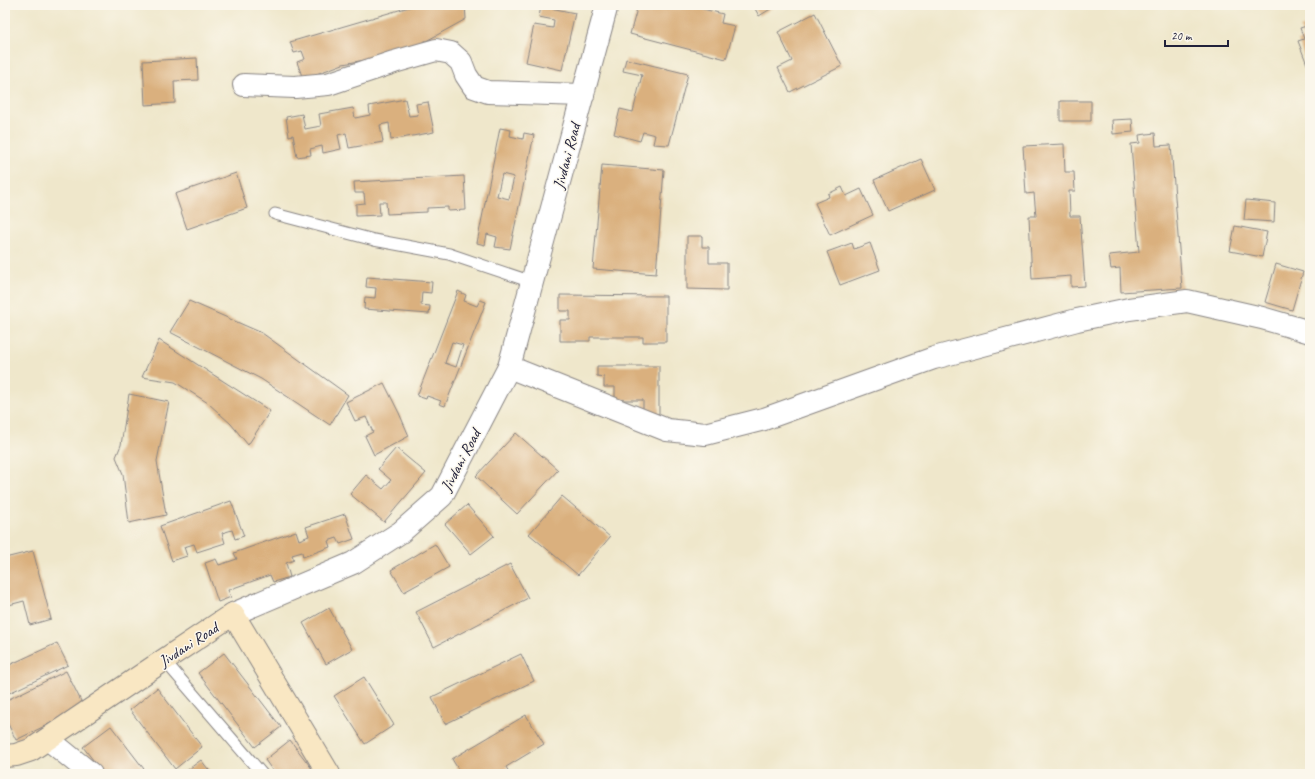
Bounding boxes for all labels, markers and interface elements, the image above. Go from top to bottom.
scale bar [1165,22,1228,48]
text: 20 m [1171,28,1193,44]
street label: Jivdani Road [548,119,586,192]
street label: Jivdani Road [436,424,487,496]
street label: Jivdani Road [154,617,224,672]

